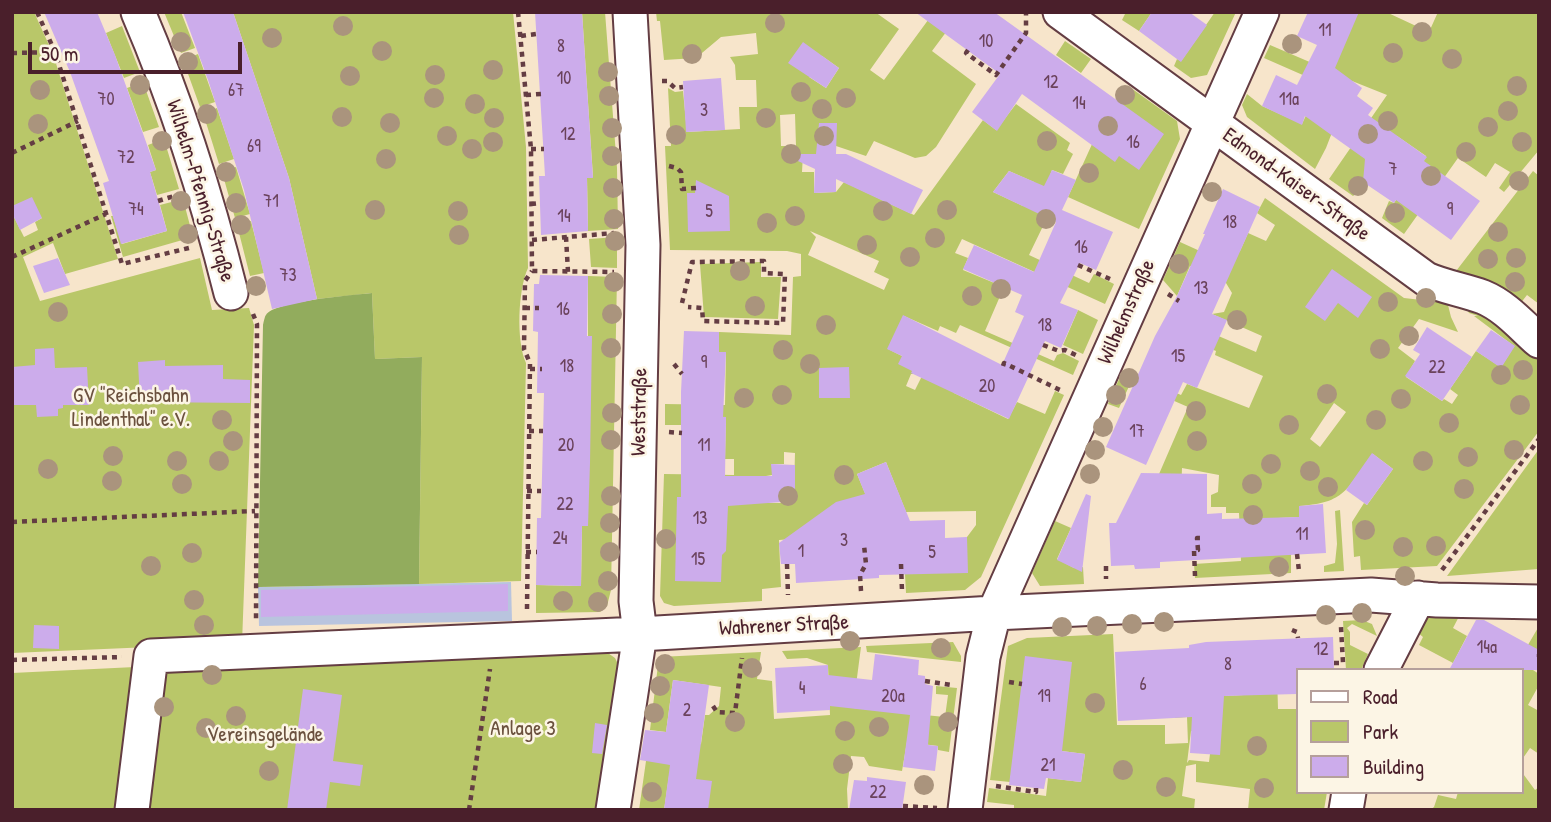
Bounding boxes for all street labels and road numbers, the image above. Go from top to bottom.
street label: Wilhelm-Pfennig-Straße [160,97,240,285]
street label: Edmond-Kaiser-Straße [1217,123,1375,247]
street label: Wilhelmstraße [1093,256,1161,368]
street label: Weststraße [627,368,653,456]
street label: Wahrener Straße [719,610,849,642]

